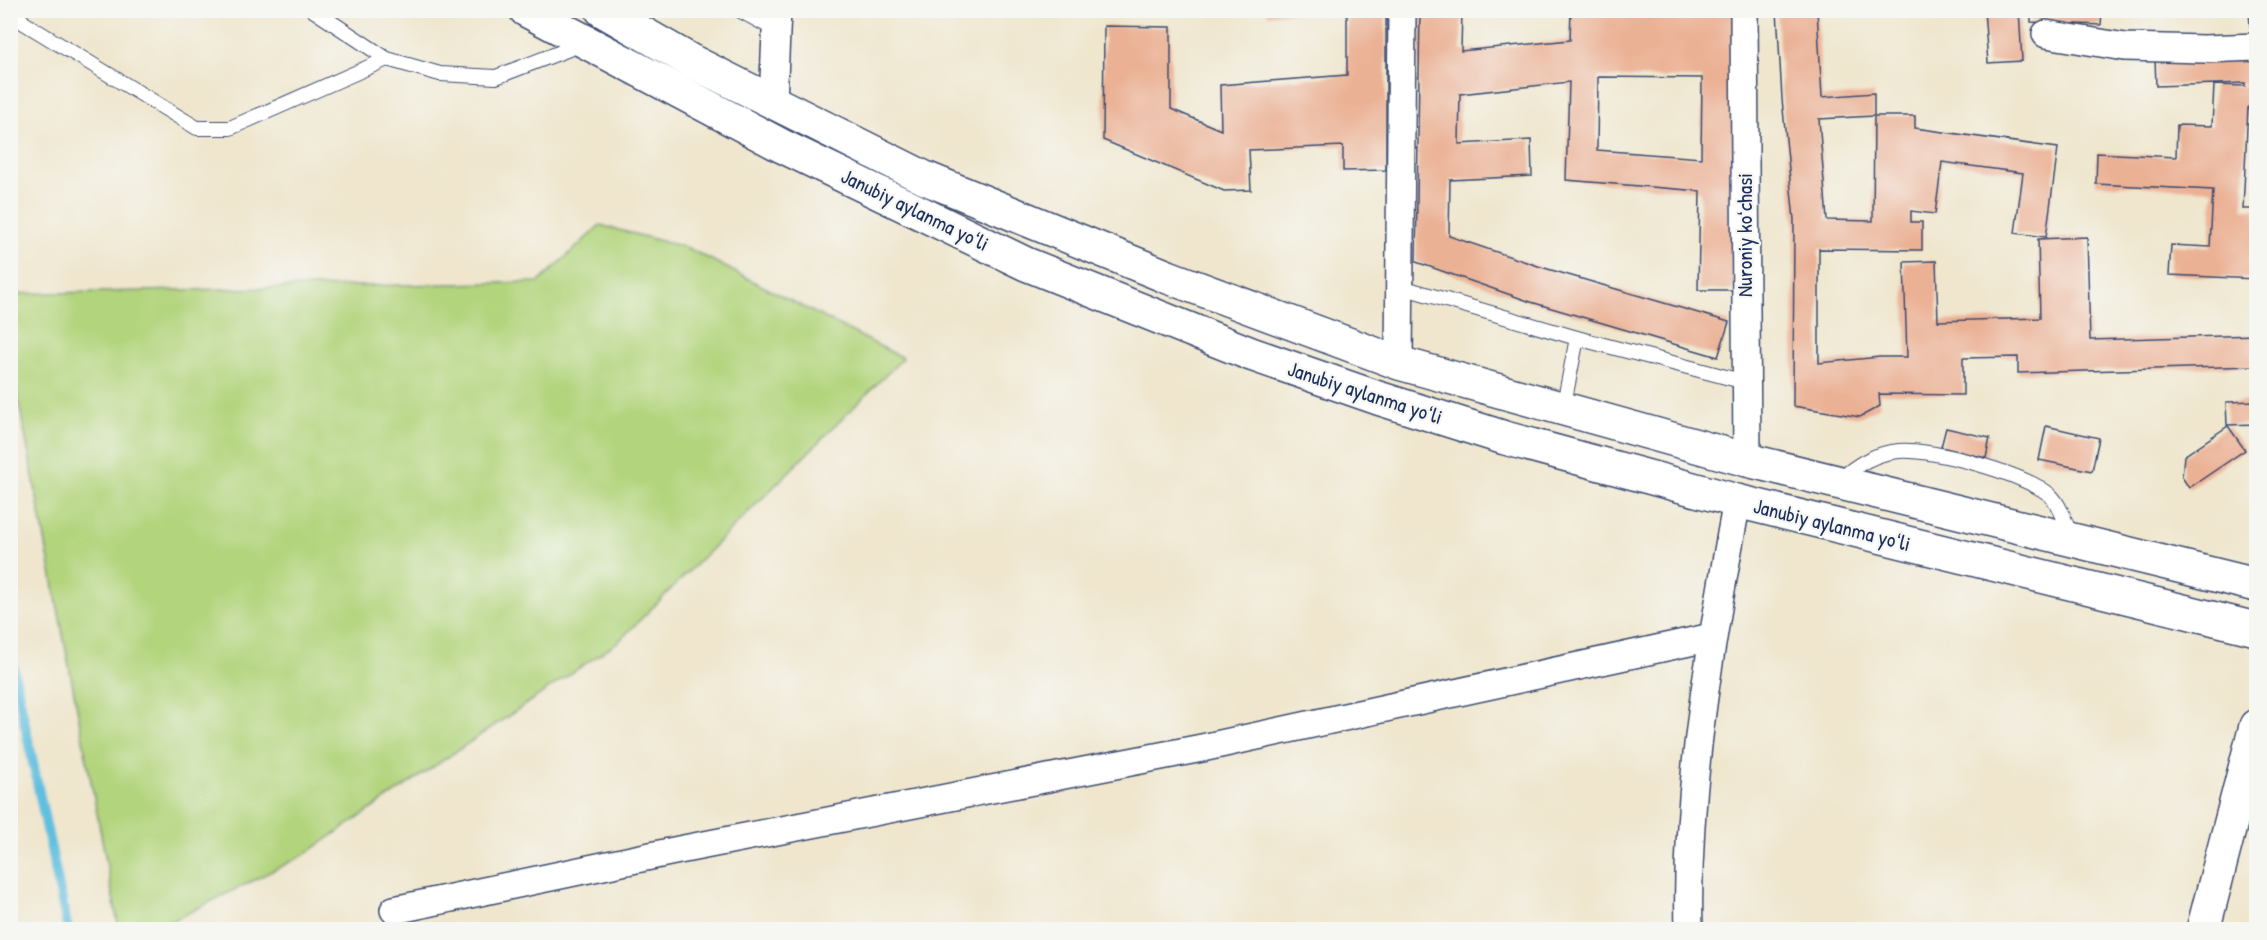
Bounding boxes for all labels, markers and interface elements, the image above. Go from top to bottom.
street label: Janubiy aylanma yoʻli [836,161,994,258]
street label: Nuroniy koʻchasi [1730,173,1759,297]
street label: Janubiy aylanma yoʻli [1284,354,1446,431]
street label: Janubiy aylanma yoʻli [1750,491,1914,558]

